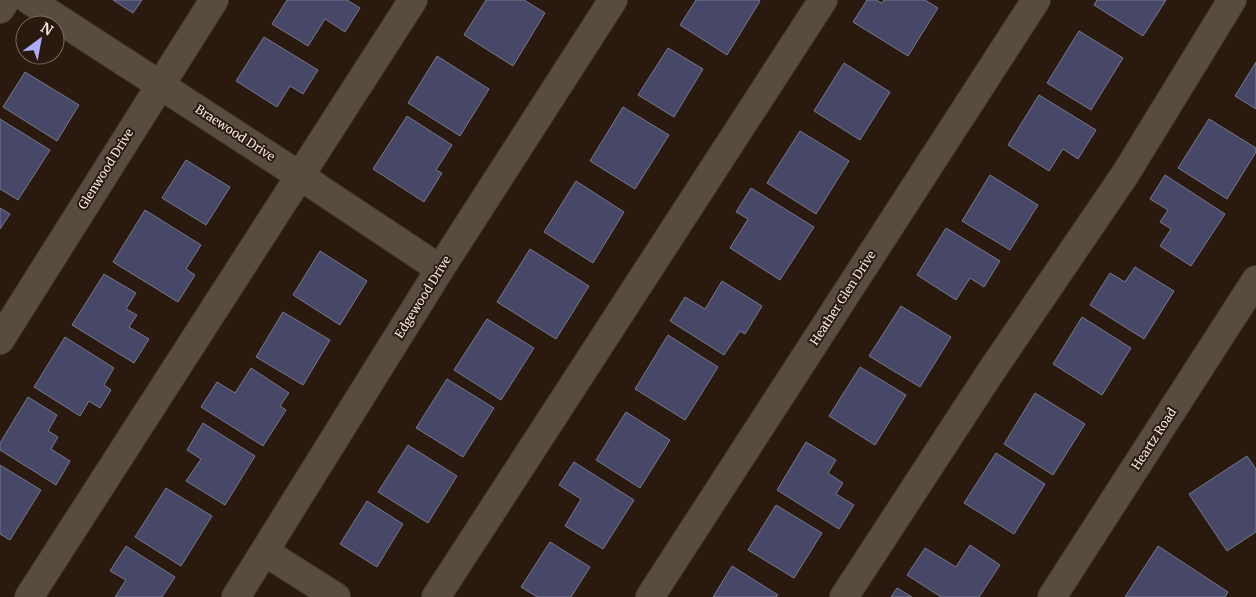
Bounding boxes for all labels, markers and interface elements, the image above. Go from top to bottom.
north arrow [15,15,65,65]
text: N [37,18,56,40]
street label: Braewood Drive [193,101,278,164]
street label: Glenwood Drive [75,126,136,212]
street label: Heather Glen Drive [806,248,879,348]
street label: Edgewood Drive [391,253,454,341]
street label: Heartz Road [1128,405,1179,472]

